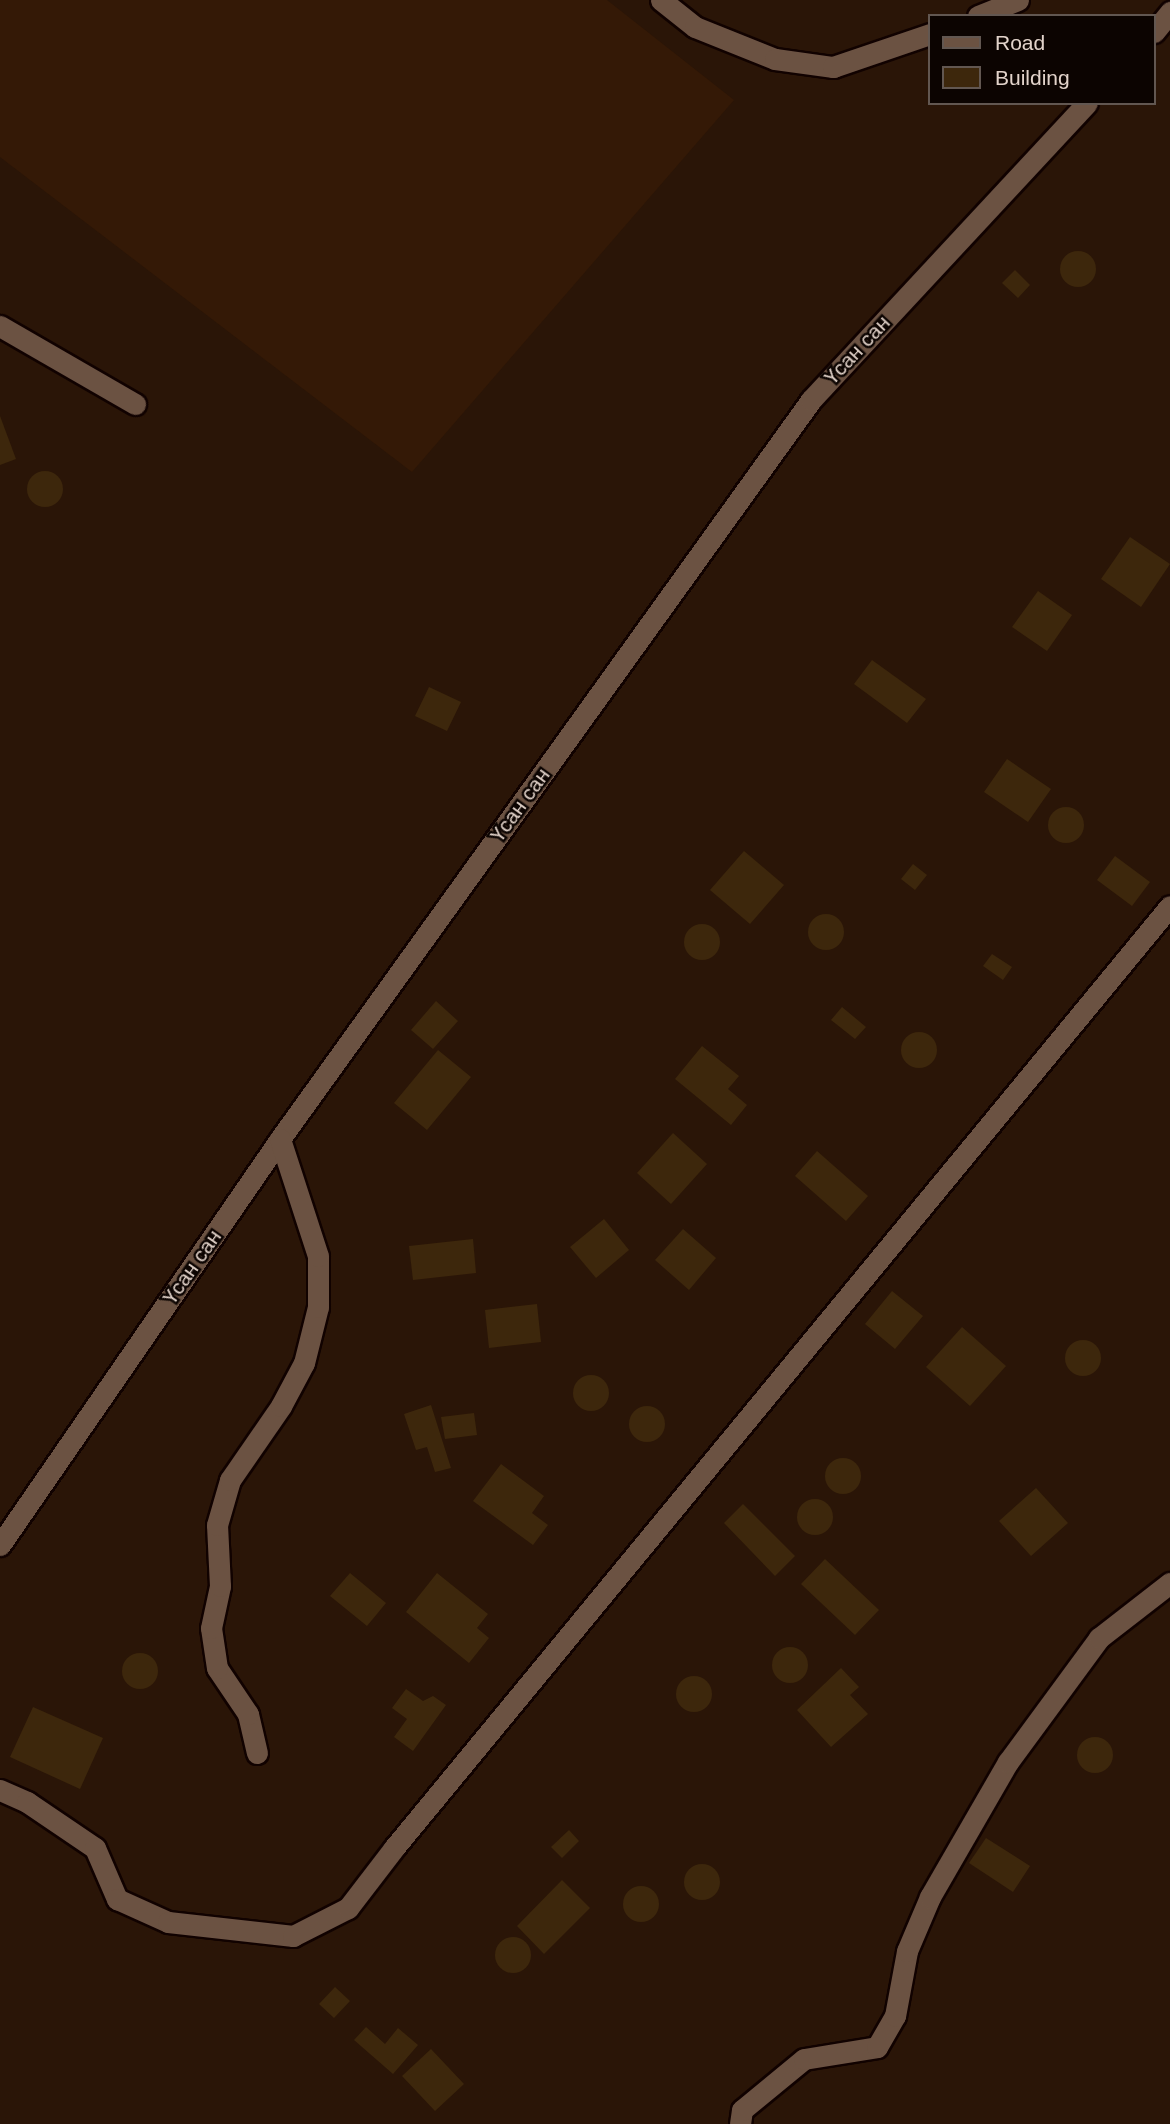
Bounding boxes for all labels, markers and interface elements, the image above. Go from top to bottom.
legend [928,14,1156,105]
text: Road [995,31,1045,54]
text: Building [995,66,1070,89]
street label: Үсан сан [819,310,895,390]
street label: Үсан сан [485,763,555,847]
street label: Үсан сан [157,1225,227,1309]

